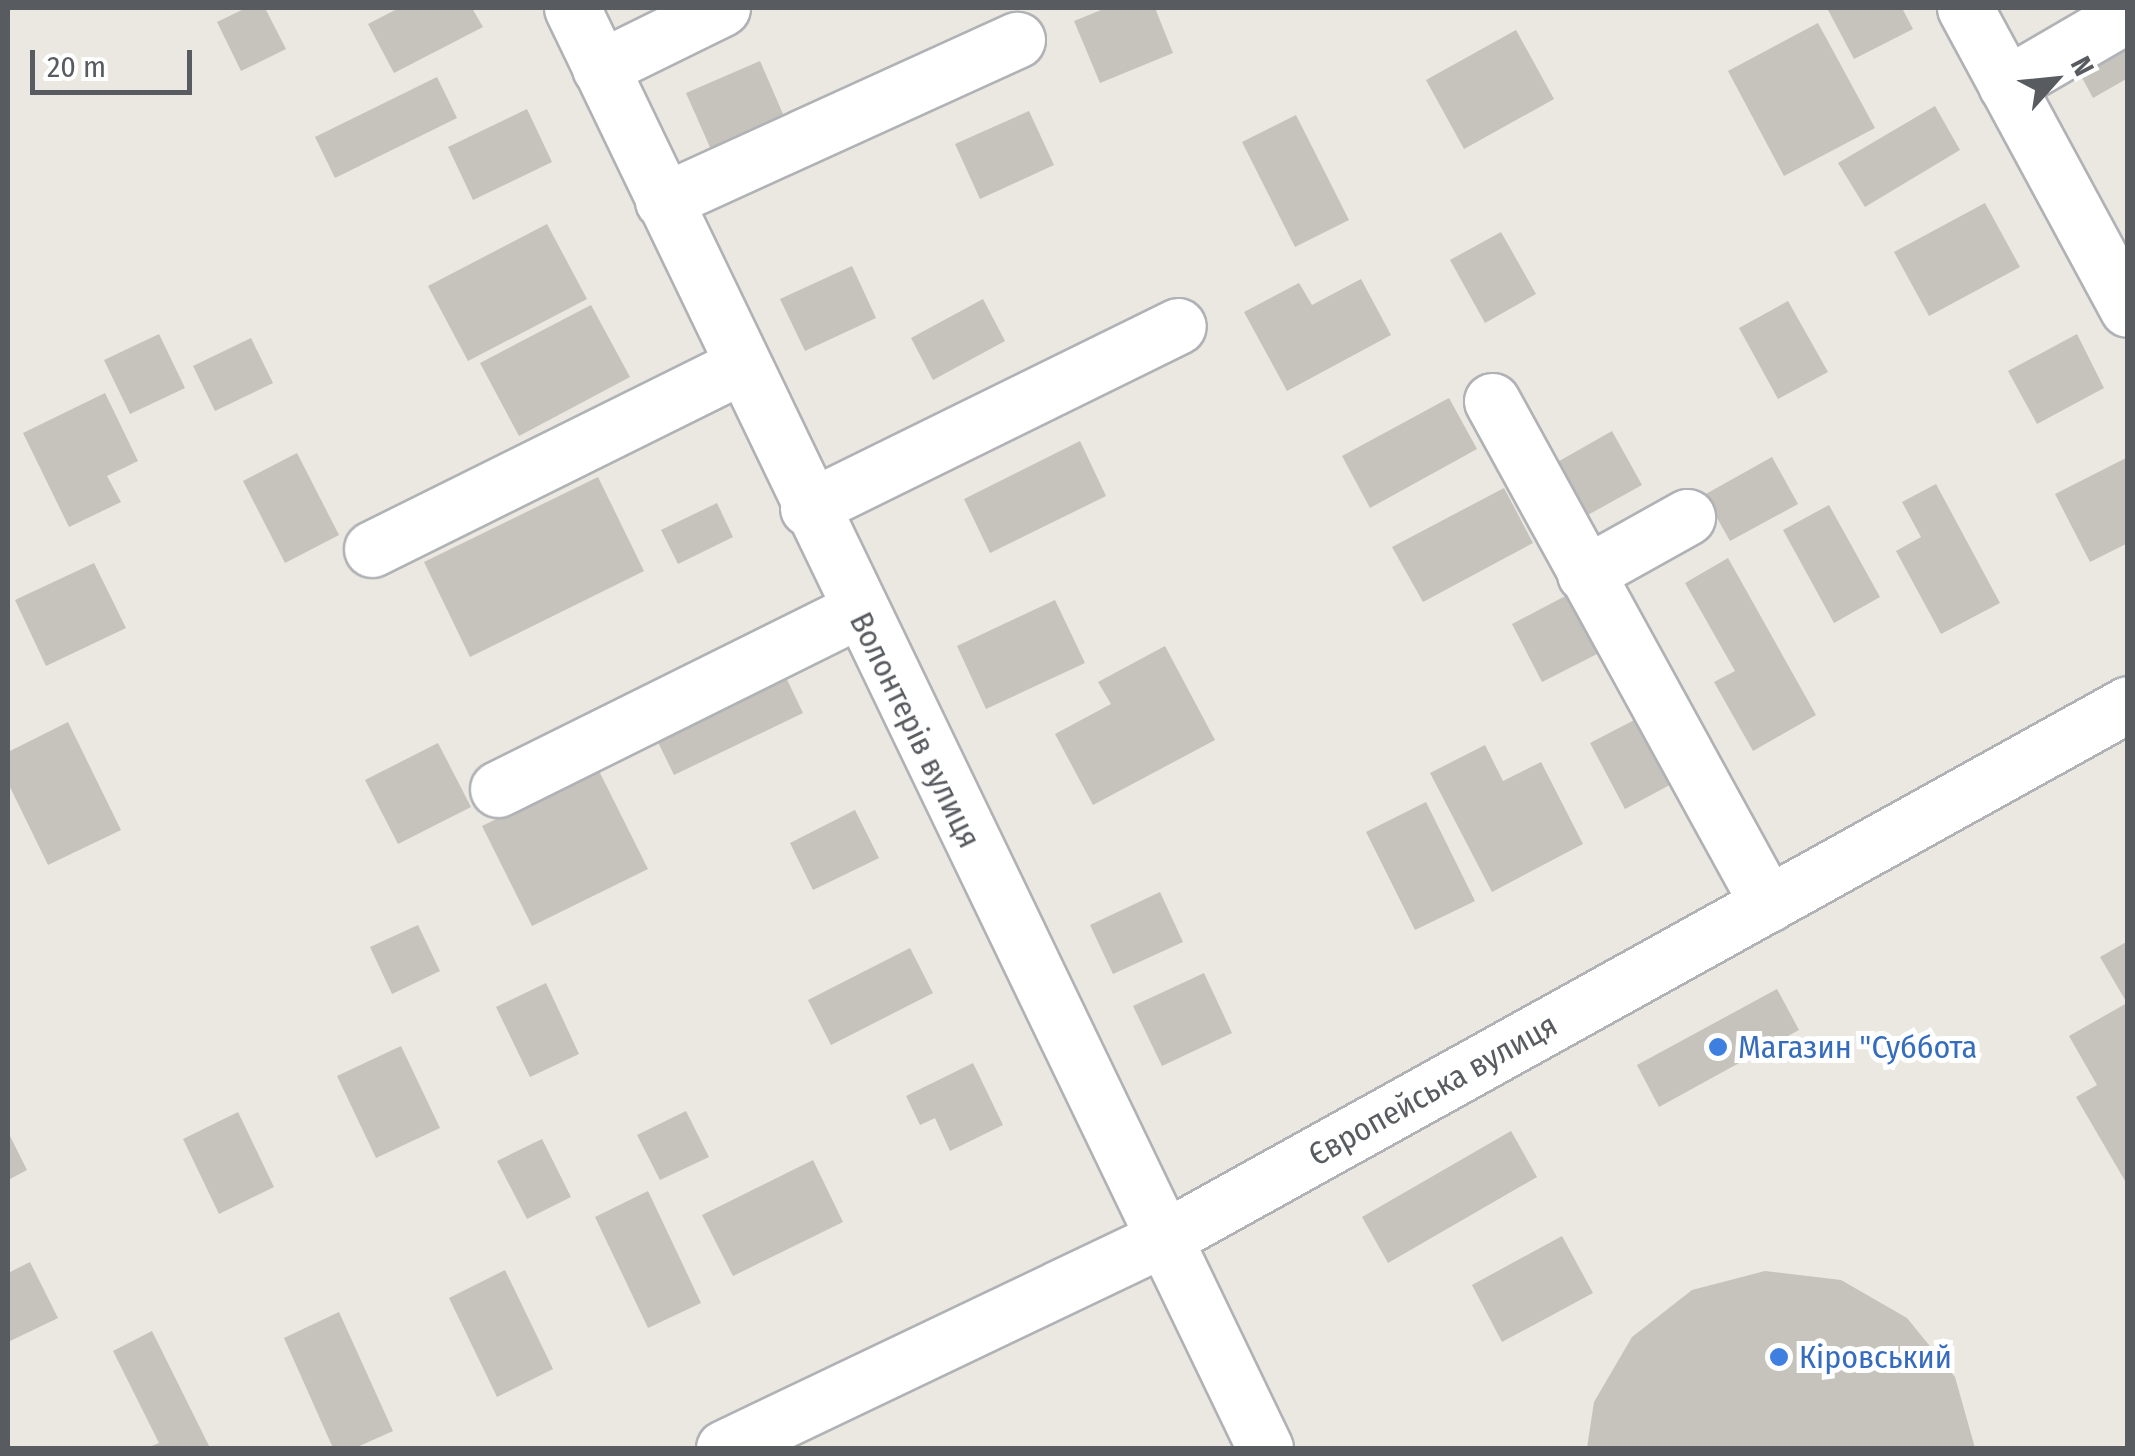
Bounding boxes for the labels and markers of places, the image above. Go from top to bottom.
place label: Магазин "Суббота [1738,1028,1977,1066]
marker: Магазин "Суббота [1707,1036,1729,1058]
place label: Кіровський [1799,1338,1952,1376]
marker: Кіровський [1768,1346,1790,1368]

